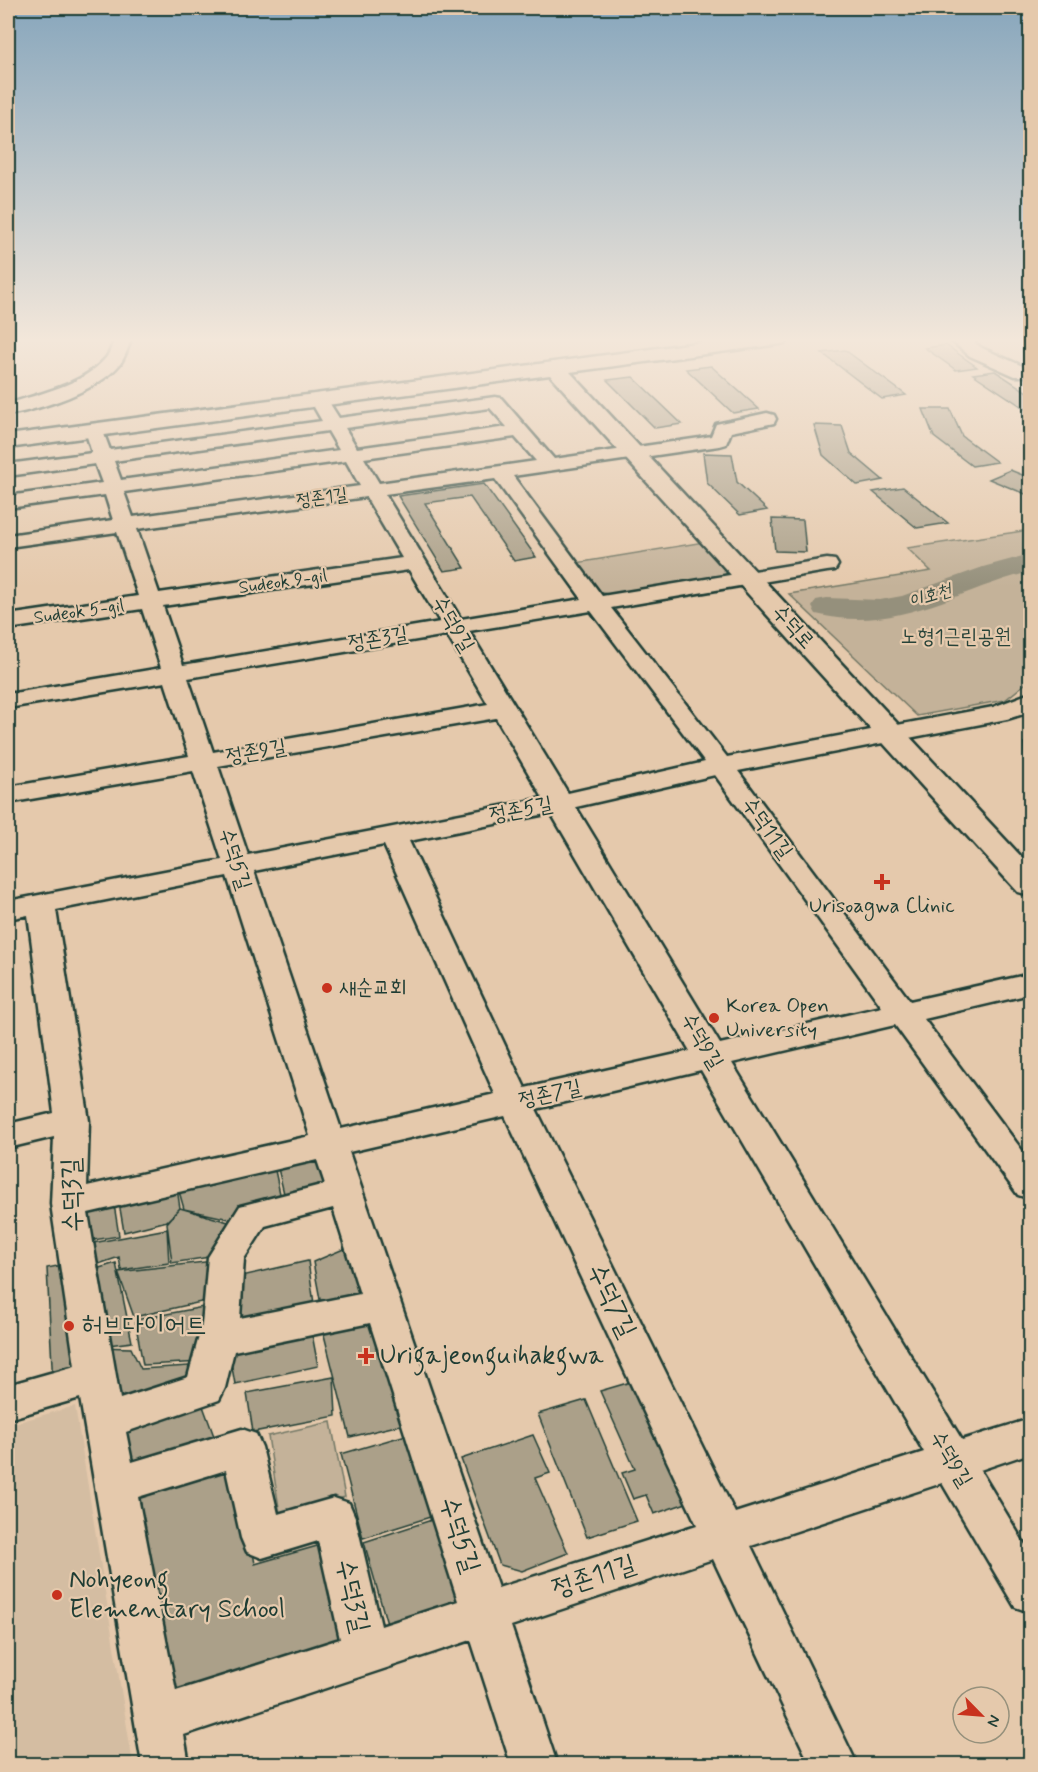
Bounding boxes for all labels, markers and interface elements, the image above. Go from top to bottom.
street label: 정존1길 [295,482,350,513]
street label: Sudeok 9-gil [237,564,329,600]
water label: 이호천 [906,578,956,614]
street label: 수덕9길 [425,591,481,657]
street label: Sudeok 5-gil [32,594,126,630]
street label: 수덕로 [766,599,820,655]
street label: 정존3길 [346,620,410,658]
park label: 노형1근린공원 [901,623,1011,651]
street label: 정존9길 [224,733,289,771]
street label: 정존5길 [487,790,555,830]
street label: 수덕11길 [735,792,799,864]
street label: 수덕5길 [212,825,258,894]
marker: Urisoagwa Clinic [873,873,891,891]
place label: Urisoagwa Clinic [809,892,955,921]
place label: 새순교회 [339,974,407,1002]
marker: 새순교회 [320,981,334,995]
place label: Korea Open University [726,992,829,1044]
street label: 수덕9길 [674,1008,730,1074]
marker: Korea Open University [707,1011,721,1025]
street label: 정존7길 [516,1073,584,1115]
street label: 수덕3길 [55,1157,91,1233]
street label: 수덕7길 [579,1258,644,1344]
place label: 허브다이어트 [81,1309,207,1343]
marker: 허브다이어트 [62,1319,76,1333]
place label: Urigajeonguihakgwa [380,1339,604,1376]
marker: Urigajeonguihakgwa [357,1347,375,1365]
street label: 수덕9길 [923,1426,979,1492]
street label: 수덕5길 [431,1492,487,1578]
street label: 정존11길 [548,1548,640,1606]
street label: 수덕3길 [327,1556,377,1636]
place label: Nohyeong Elementary School [69,1563,285,1627]
marker: Nohyeong Elementary School [50,1588,64,1602]
north arrow [951,1685,1011,1745]
text: N [981,1711,1005,1730]

